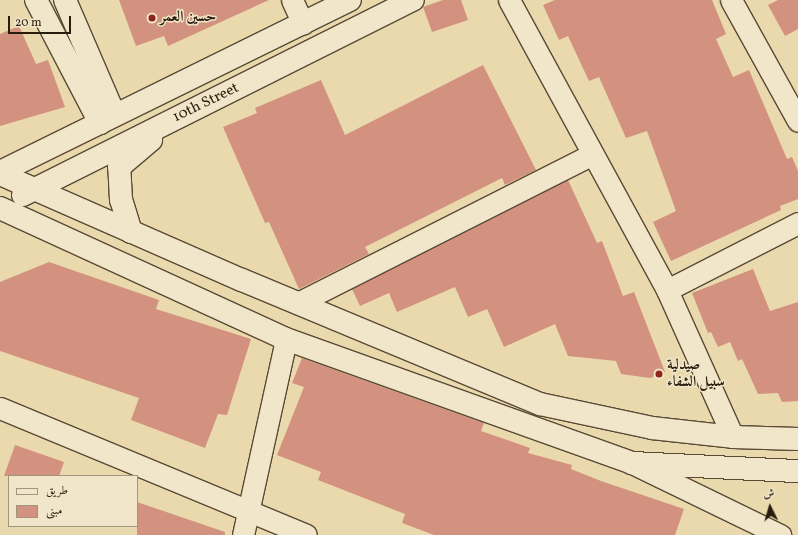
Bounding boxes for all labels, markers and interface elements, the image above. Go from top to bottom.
scale bar [10,8,73,34]
place label: حسين العمر [160,9,216,27]
marker: حسين العمر [147,13,157,23]
text: 20 m [15,15,42,31]
street label: 10th Street [170,79,242,127]
place label: صيدلية سبيل الشفاء [667,356,725,391]
marker: صيدلية سبيل الشفاء [654,369,664,379]
legend [8,475,138,527]
text: طريق [46,483,68,499]
north arrow [750,487,790,527]
text: ش [763,487,775,502]
text: مبنى [46,503,62,519]

